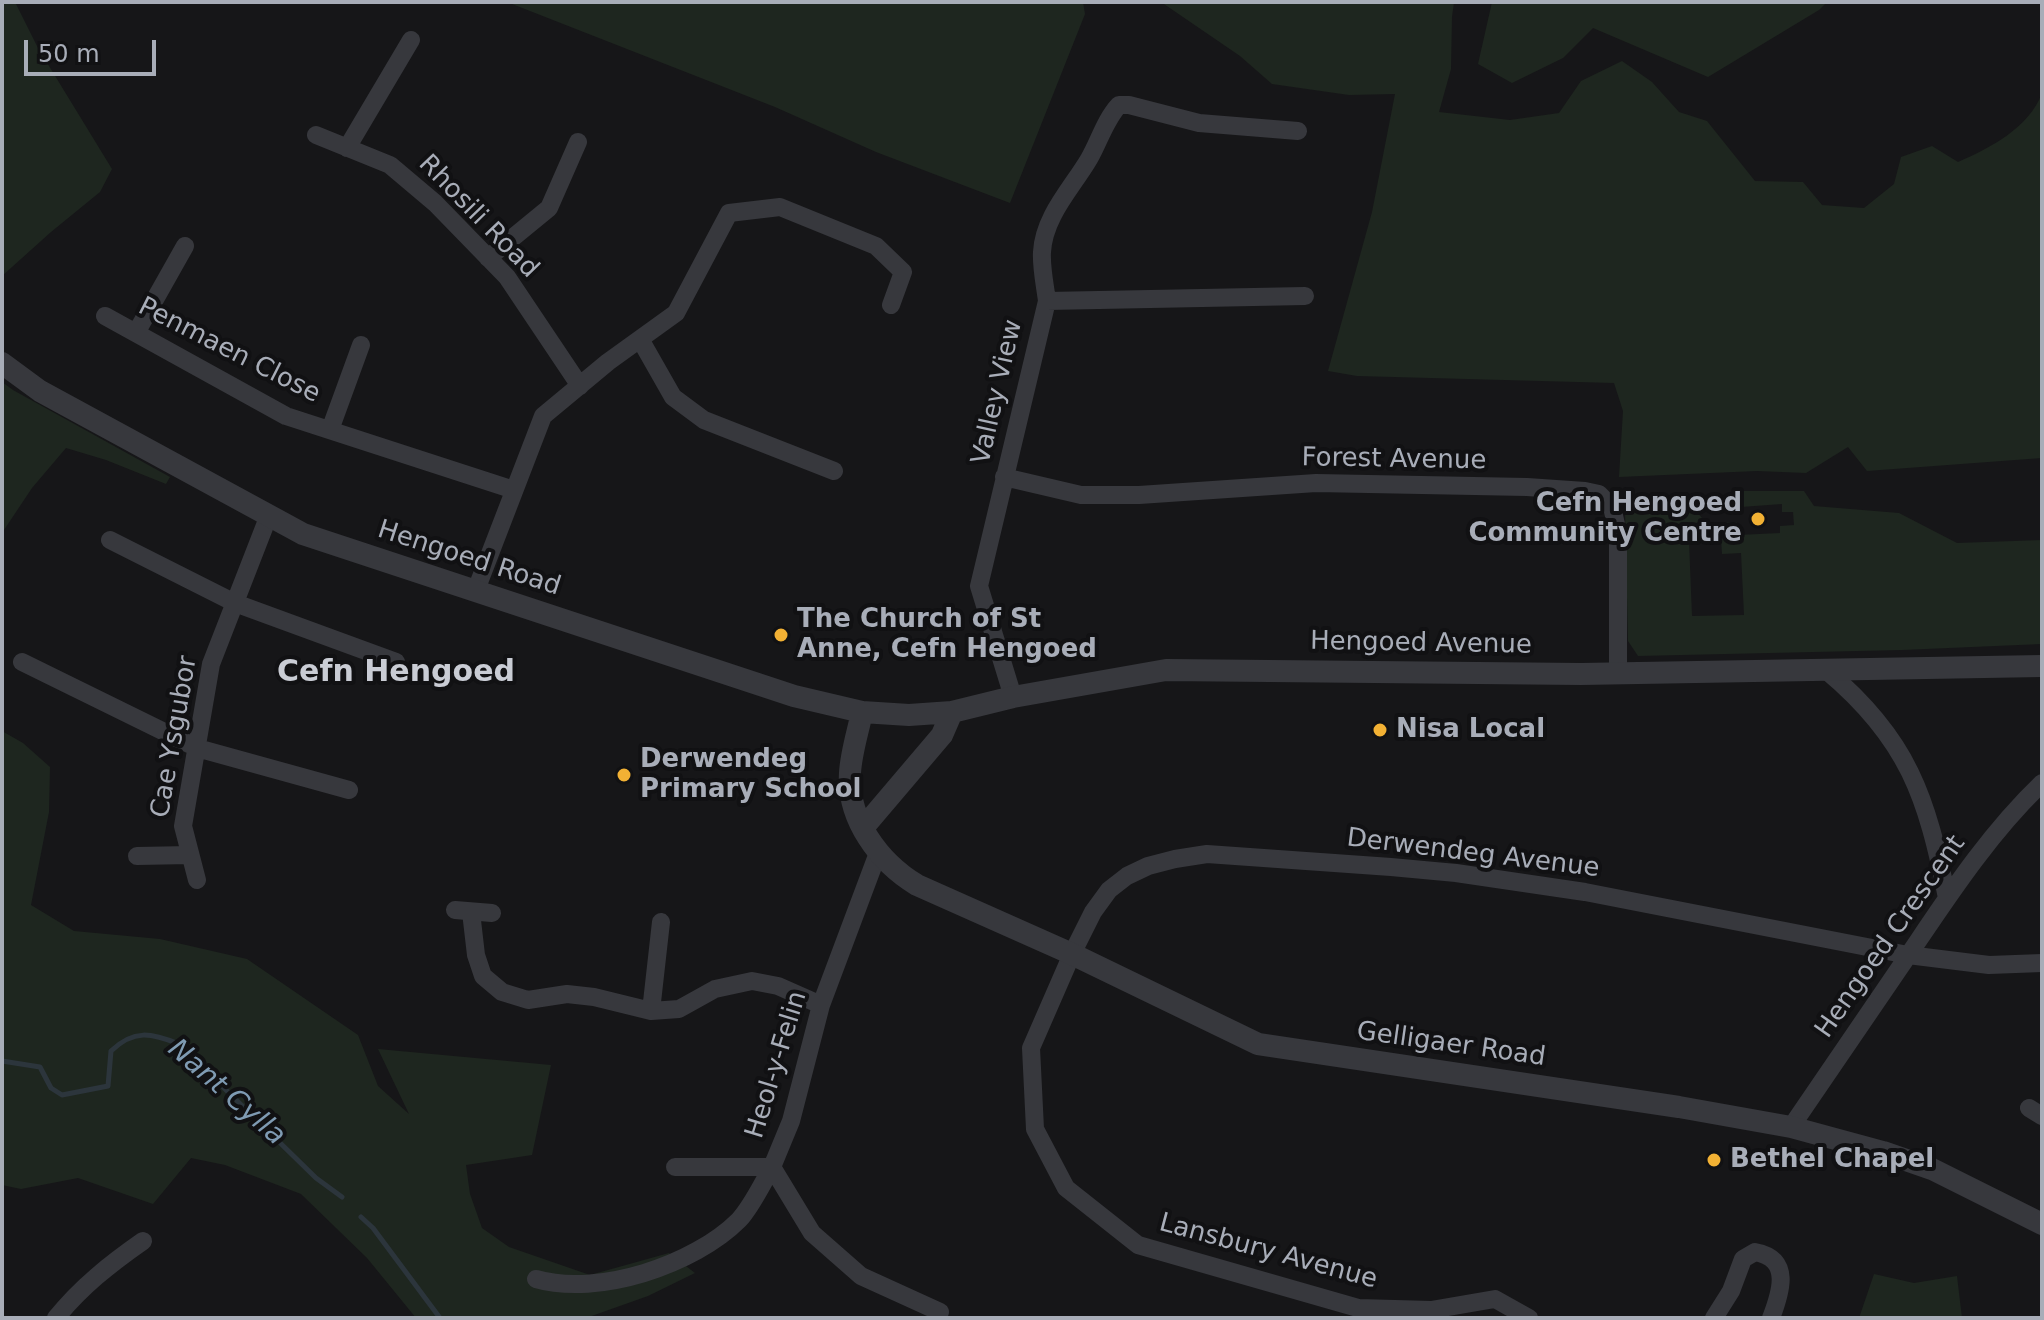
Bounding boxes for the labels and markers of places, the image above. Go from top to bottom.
place label: Cefn Hengoed Community Centre [1468,488,1742,550]
marker: Cefn Hengoed Community Centre [1749,510,1767,528]
place label: The Church of St Anne, Cefn Hengoed [797,604,1097,666]
marker: The Church of St Anne, Cefn Hengoed [772,626,790,644]
place label: Nisa Local [1396,714,1545,746]
marker: Nisa Local [1371,721,1389,739]
place label: Derwendeg Primary School [640,744,862,806]
marker: Derwendeg Primary School [615,766,633,784]
place label: Bethel Chapel [1730,1144,1934,1176]
marker: Bethel Chapel [1705,1151,1723,1169]

